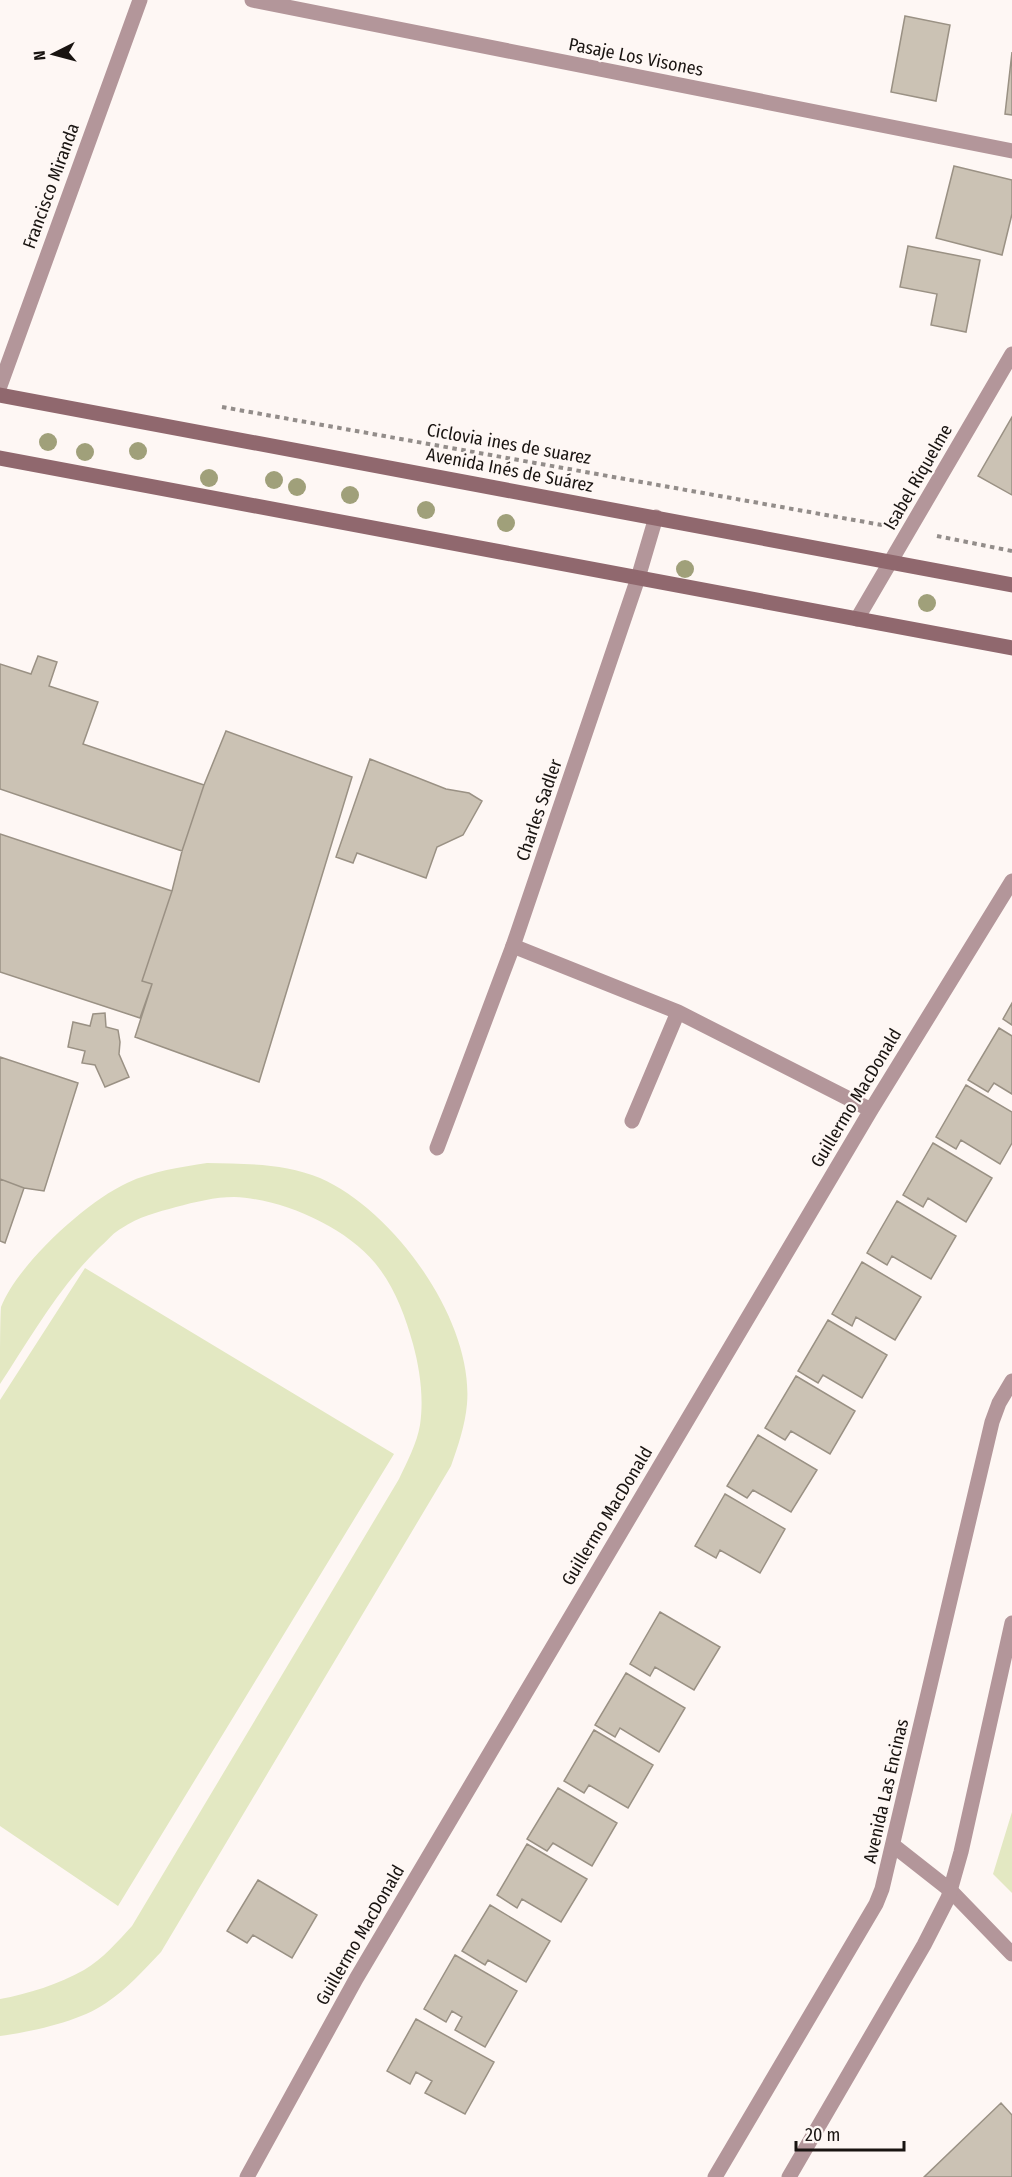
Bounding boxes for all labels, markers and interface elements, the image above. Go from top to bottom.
north arrow [24,24,84,84]
street label: Pasaje Los Visones [567,33,706,81]
text: N [30,50,50,61]
street label: Francisco Miranda [18,120,84,252]
street label: Ciclovia ines de suarez [425,419,593,469]
street label: Isabel Riquelme [879,420,957,534]
street label: Avenida Inés de Suárez [425,443,595,497]
street label: Charles Sadler [511,756,567,864]
street label: Guillermo MacDonald [806,1025,906,1171]
street label: Guillermo MacDonald [557,1443,657,1589]
street label: Avenida Las Encinas [859,1716,913,1865]
street label: Guillermo MacDonald [311,1861,409,2009]
scale bar [796,2114,904,2152]
text: 20 m [805,2124,840,2146]

